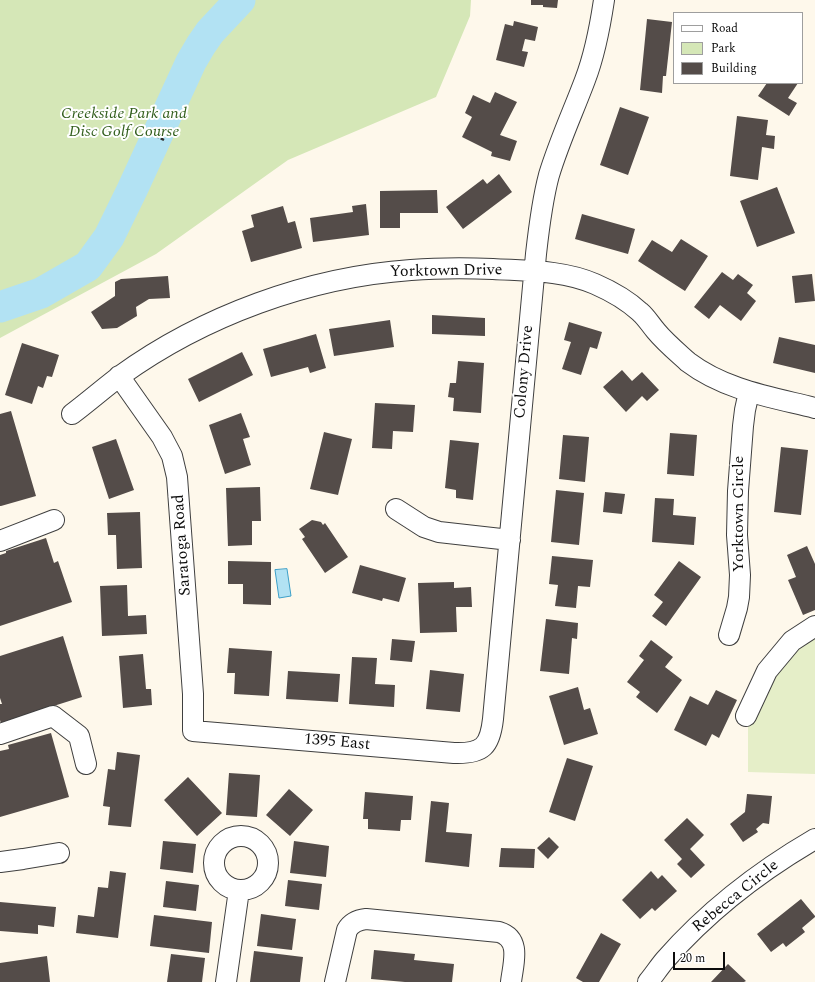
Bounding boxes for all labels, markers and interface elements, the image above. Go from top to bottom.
legend [673,12,803,84]
text: Road [711,19,738,38]
text: Park [711,39,736,58]
text: Building [711,59,757,78]
park label: Creekside Park and Disc Golf Course [61,105,187,143]
street label: Yorktown Drive [389,261,503,283]
street label: Colony Drive [511,325,539,419]
street label: Yorktown Circle [730,456,750,572]
street label: Saratoga Road [170,494,196,596]
street label: 1395 East [303,731,371,755]
street label: Rebecca Circle [689,856,783,938]
scale bar [675,944,727,970]
text: 20 m [680,949,705,968]

